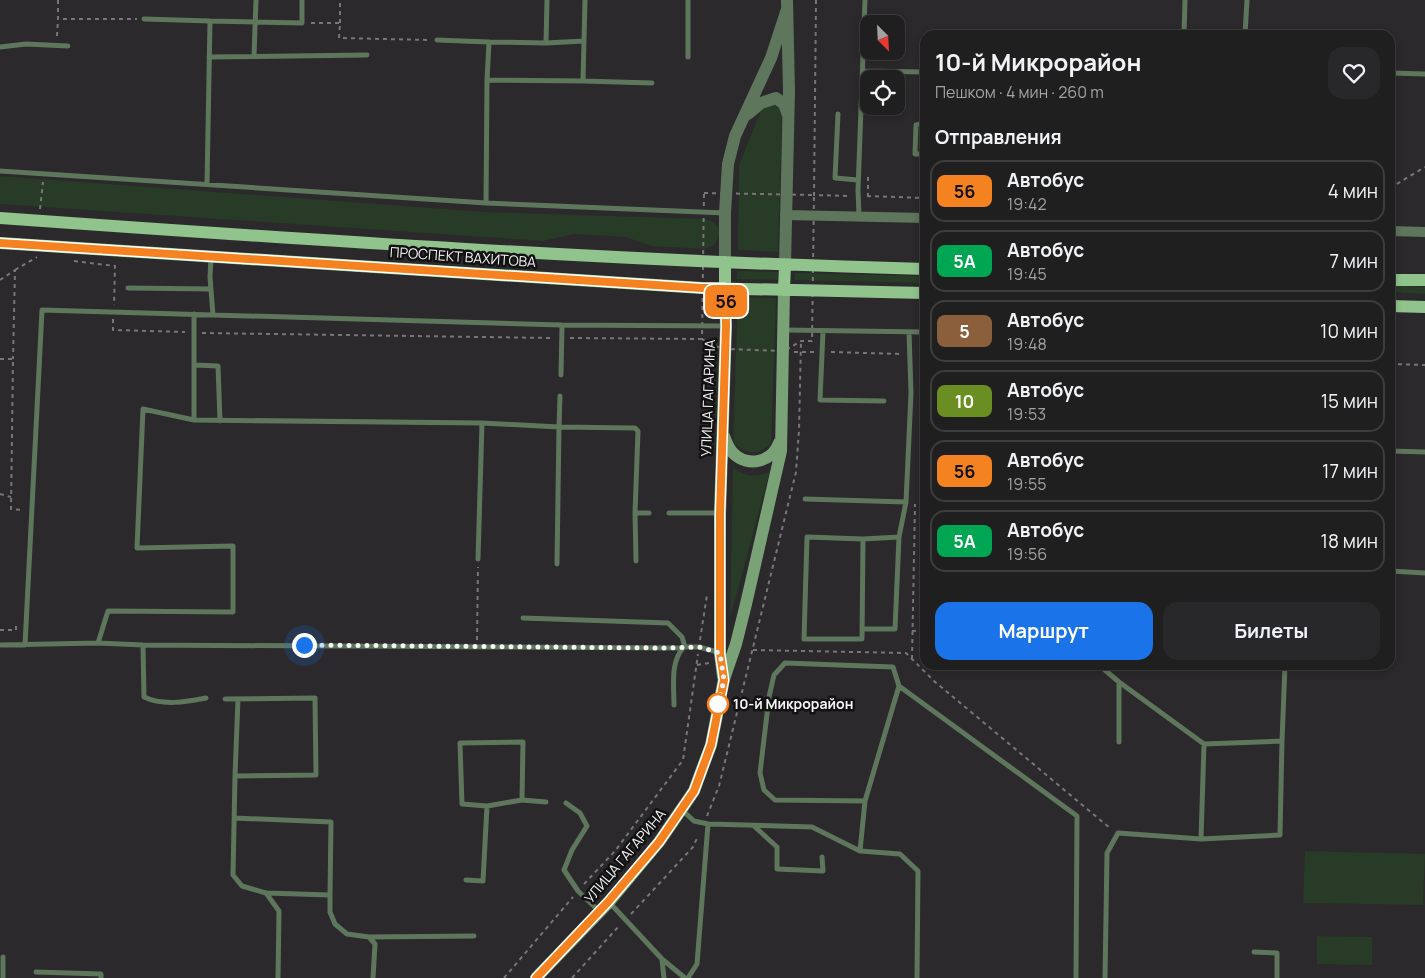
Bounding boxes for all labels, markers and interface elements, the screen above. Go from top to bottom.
north arrow [860,15,905,60]
map controls [860,15,905,115]
text: 10-й Микрорайон [935,45,1141,78]
button: heart [1328,47,1380,99]
button: locate [860,70,905,115]
text: Пешком · 4 мин · 260 m [935,81,1104,103]
text: Отправления [935,124,1062,150]
text: Автобус [1007,167,1084,193]
text: 4 мин [1328,178,1378,204]
text: 56 [954,179,975,203]
text: 19:42 [1007,193,1047,215]
text: Автобус [1007,237,1084,263]
street label: ПРОСПЕКТ ВАХИТОВА [389,242,537,271]
text: 7 мин [1329,248,1378,274]
text: 5А [953,249,976,273]
text: 19:45 [1007,263,1047,285]
line badge: 56 [704,285,748,317]
text: 56 [715,289,737,313]
text: Автобус [1007,307,1084,333]
text: 10 мин [1320,318,1378,344]
text: 5 [959,319,970,343]
text: 19:48 [1007,333,1047,355]
street label: УЛИЦА ГАГАРИНА [696,339,719,457]
text: Автобус [1007,377,1084,403]
text: 15 мин [1321,388,1378,414]
text: 10 [955,389,974,413]
text: 19:53 [1007,403,1046,425]
text: Автобус [1007,447,1084,473]
text: 17 мин [1322,458,1378,484]
text: 56 [954,459,975,483]
text: 19:55 [1007,473,1046,495]
text: Автобус [1007,517,1084,543]
text: 18 мин [1321,528,1378,554]
text: 5А [953,529,976,553]
text: 19:56 [1007,543,1047,565]
button: Маршрут [935,602,1153,660]
button: Билеты [1163,602,1380,660]
your location [292,633,317,658]
marker: 10-й Микрорайон [707,693,729,715]
place label: 10-й Микрорайон [733,694,853,713]
street label: УЛИЦА ГАГАРИНА [580,805,670,907]

